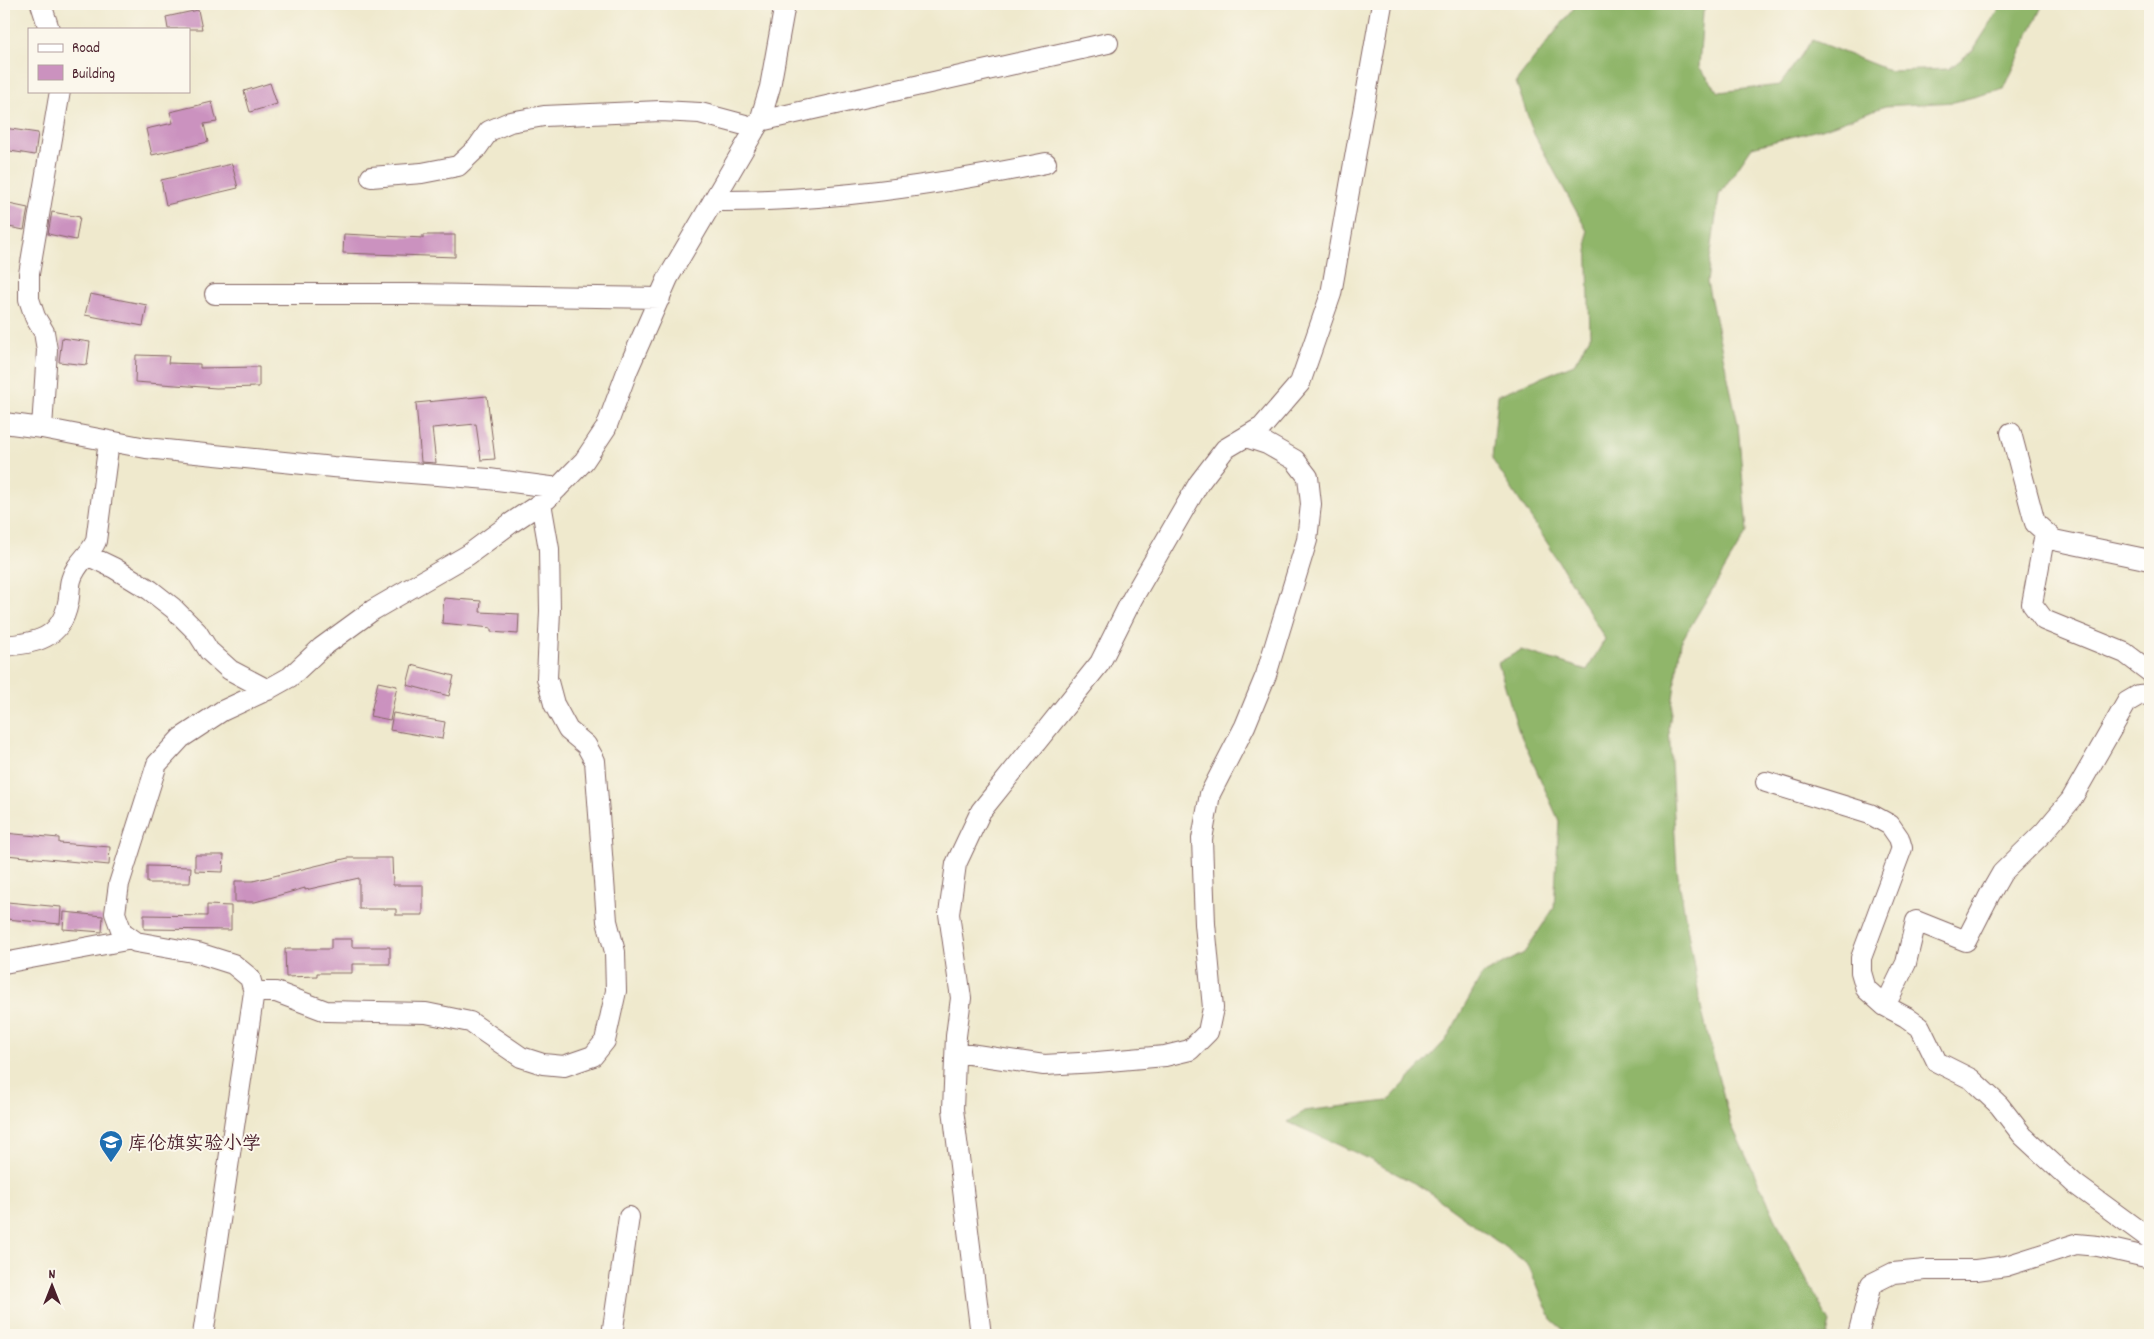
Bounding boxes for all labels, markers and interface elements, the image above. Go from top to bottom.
legend [28,28,190,92]
text: Road [72,38,100,60]
text: Building [72,64,115,86]
school or university icon: 库伦旗实验小学 [98,1129,124,1163]
place label: 库伦旗实验小学 [128,1132,261,1159]
north arrow [28,1262,78,1312]
text: N [49,1265,56,1285]

